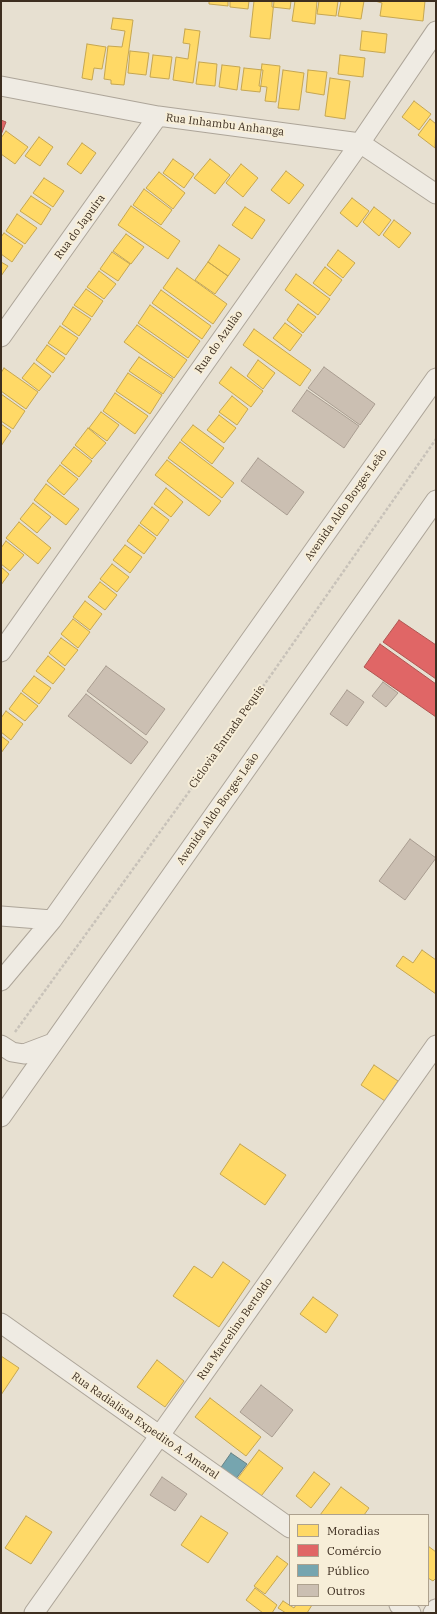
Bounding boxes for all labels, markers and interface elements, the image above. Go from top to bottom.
street label: Rua Inhambu Anhanga [165,111,285,139]
street label: Rua do Japuíra [52,192,108,262]
street label: Rua do Azulão [192,308,246,376]
street label: Avenida Aldo Borges Leão [302,446,390,564]
street label: Ciclovia Entrada Pequis [186,683,268,791]
street label: Avenida Aldo Borges Leão [174,750,262,868]
street label: Rua Marcelino Bertoldo [195,1275,275,1383]
street label: Rua Radialista Expedito A. Amaral [69,1370,221,1482]
legend [289,1514,429,1606]
text: Moradias [327,1523,380,1538]
text: Comércio [327,1543,381,1558]
text: Público [327,1563,369,1578]
text: Outros [327,1583,365,1598]

